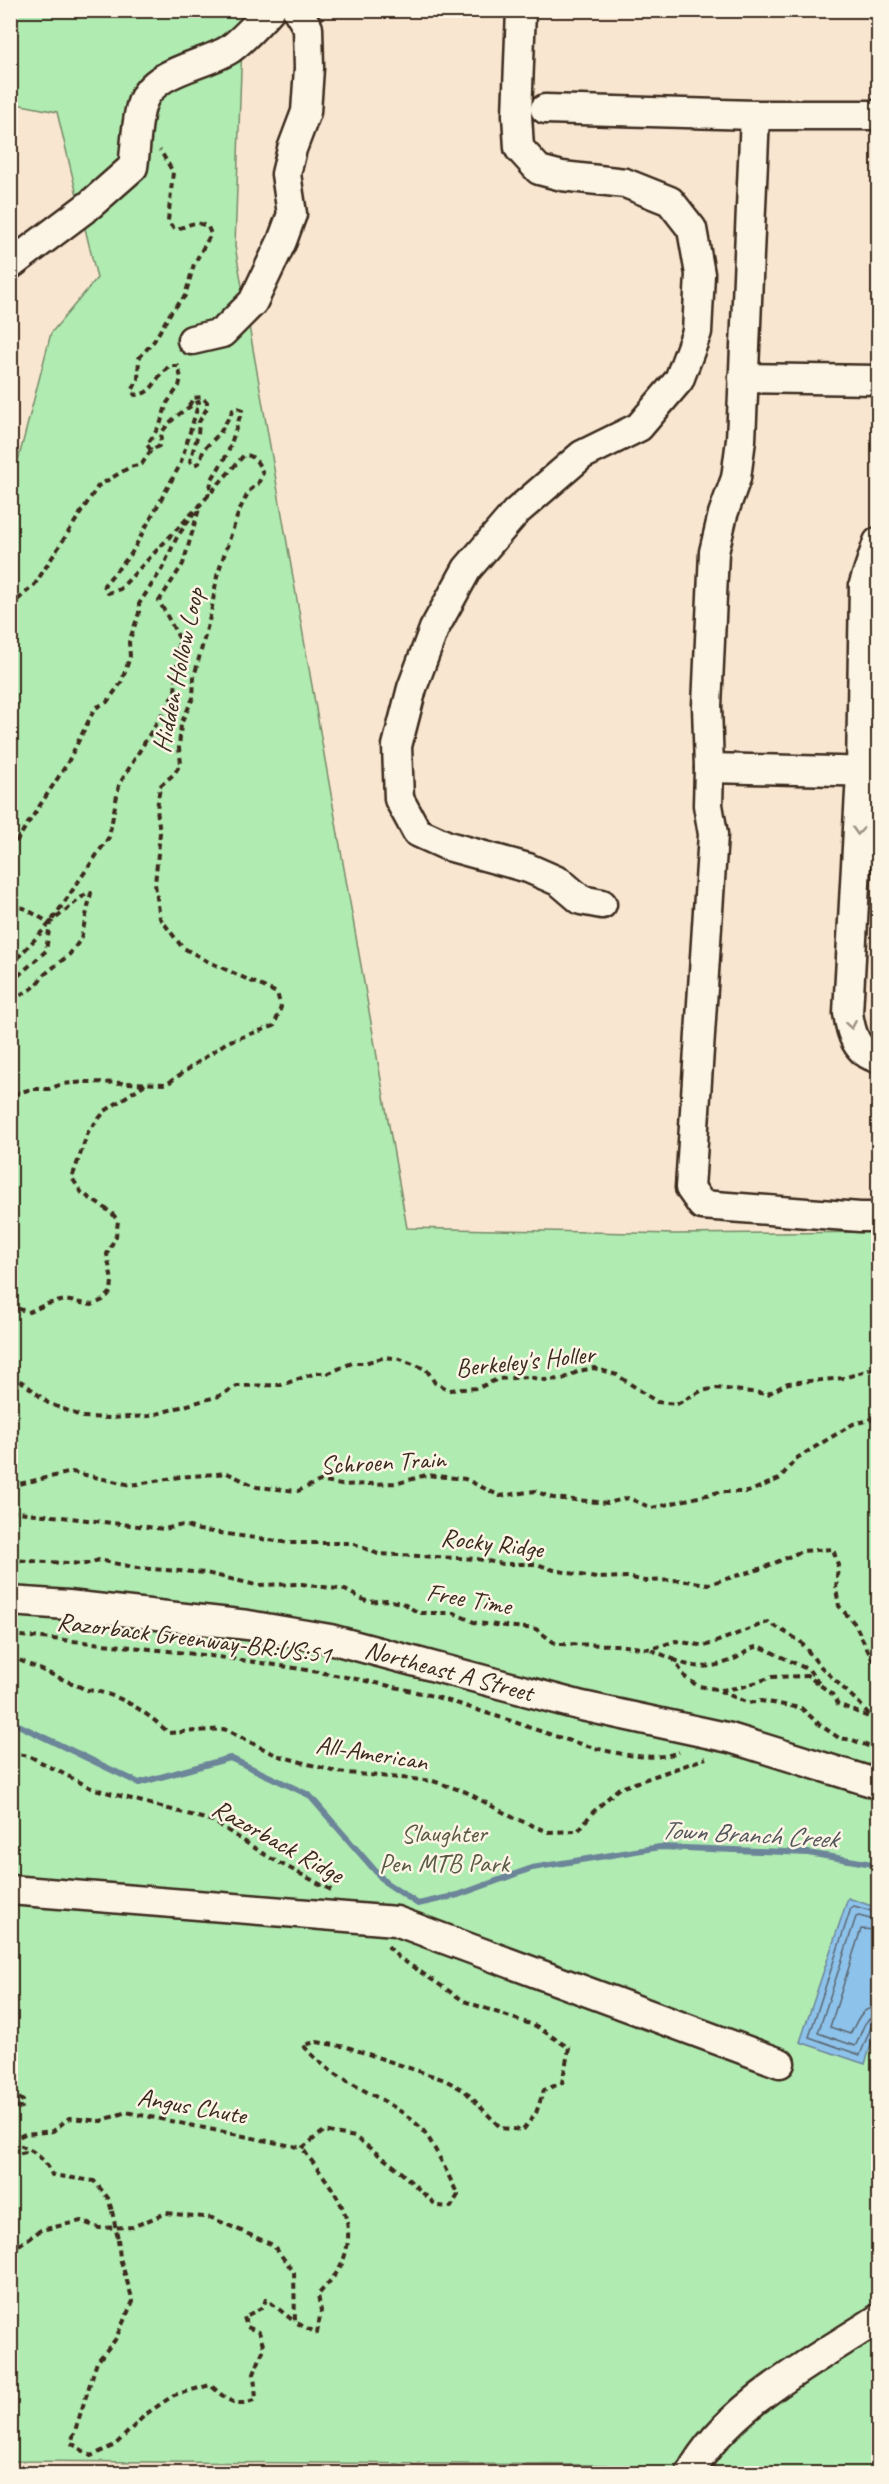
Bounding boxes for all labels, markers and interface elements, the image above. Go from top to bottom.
street label: Hidden Hollow Loop [144,584,212,755]
one-way arrow [851,826,864,835]
one-way arrow [844,1021,856,1030]
street label: Berkeley's Holler [454,1337,599,1385]
street label: Schroen Train [320,1442,448,1482]
street label: Rocky Ridge [439,1520,546,1566]
street label: Free Time [424,1575,516,1623]
street label: Razorback Greenway-BR:US:51 [55,1605,334,1671]
street label: Northeast A Street [361,1633,539,1710]
street label: All-American [314,1728,431,1778]
street label: Razorback Ridge [206,1791,351,1891]
water label: Town Branch Creek [660,1812,842,1856]
park label: Slaughter Pen MTB Park [379,1817,510,1880]
street label: Angus Chute [135,2080,250,2132]

